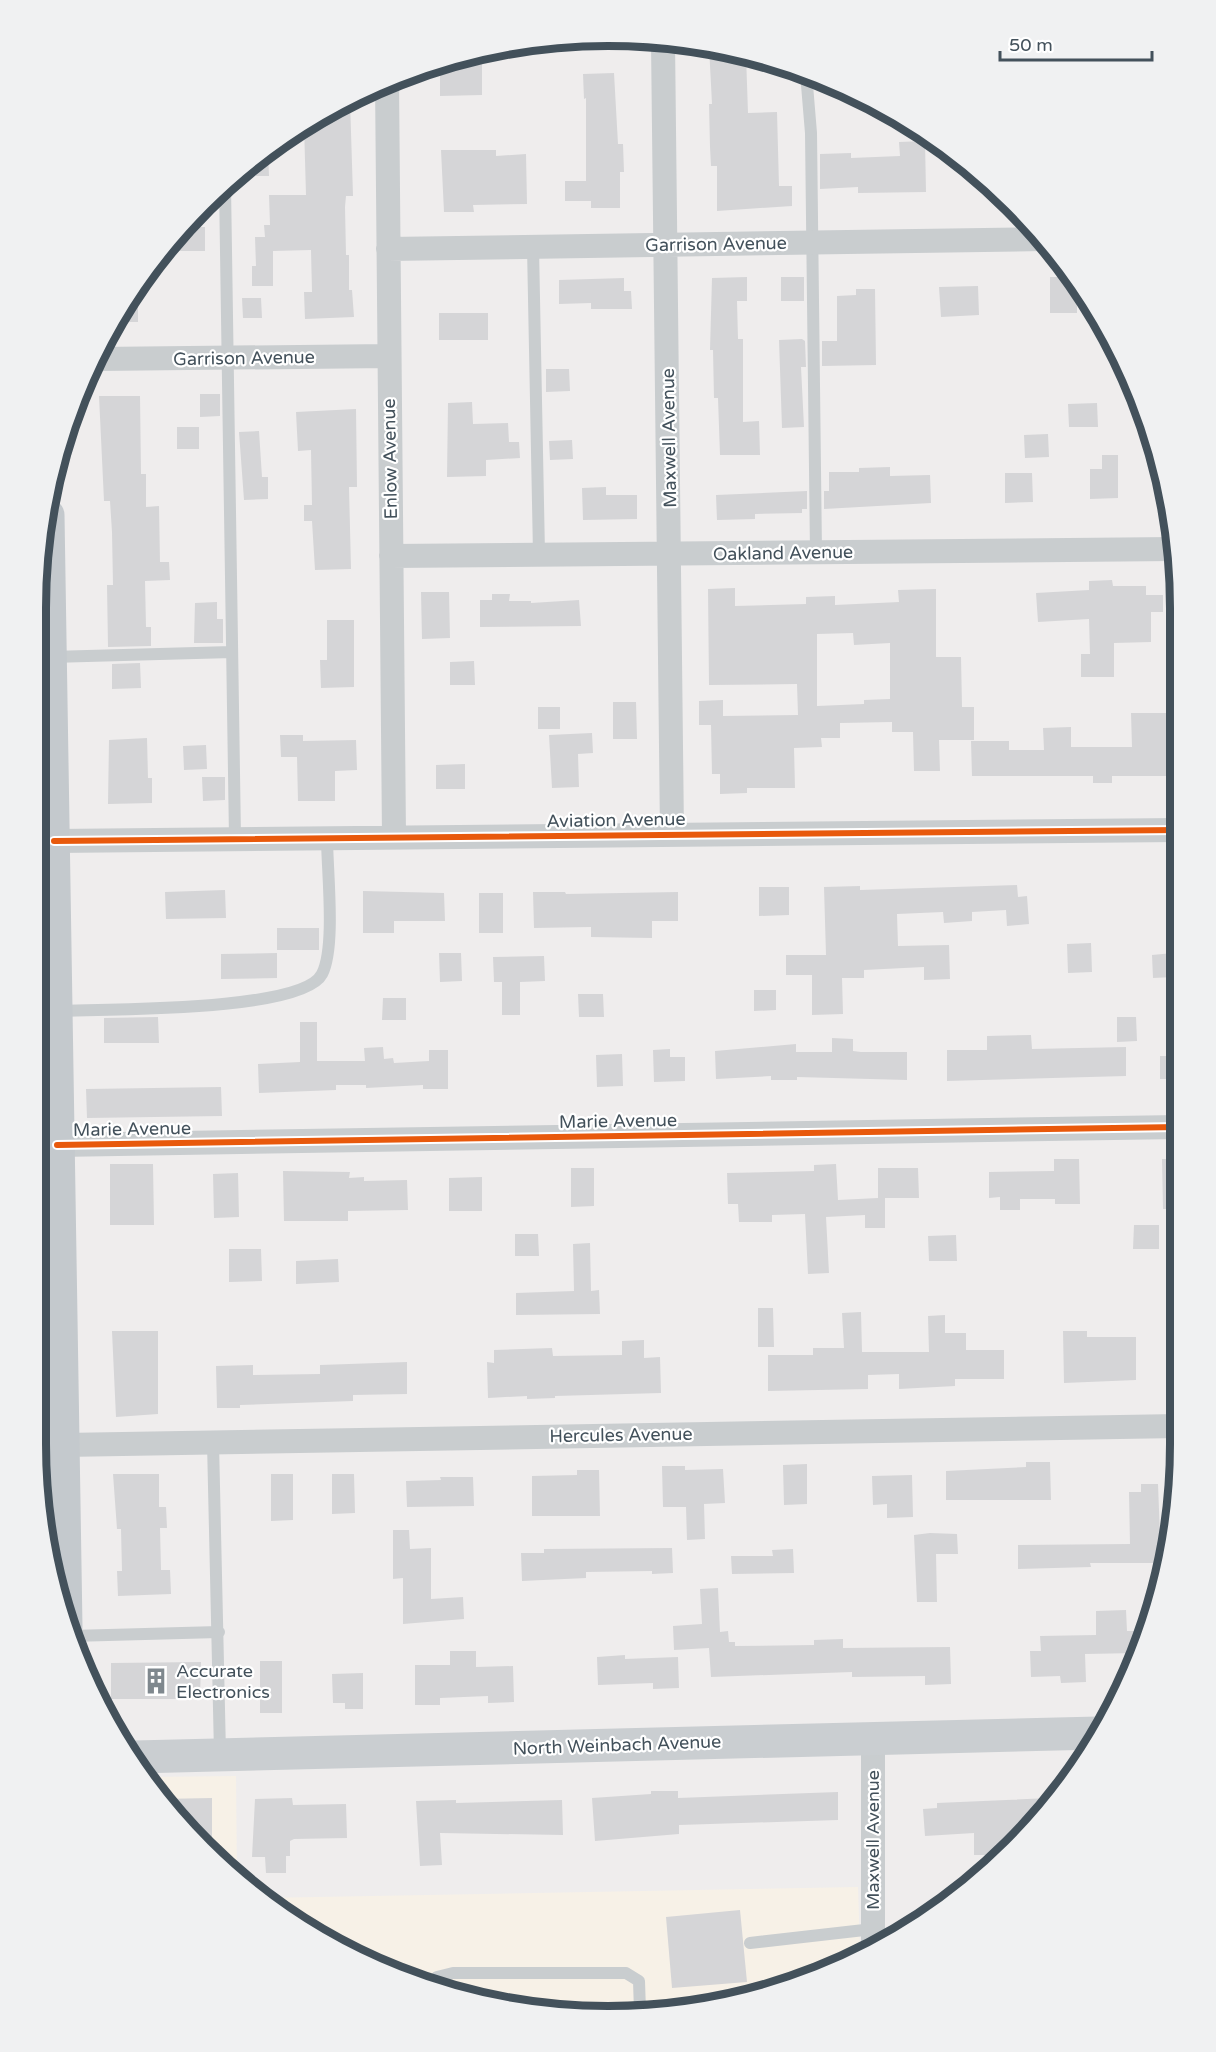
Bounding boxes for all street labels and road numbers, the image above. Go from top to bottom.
street label: Garrison Avenue [645,232,787,256]
street label: Garrison Avenue [173,346,315,370]
street label: Maxwell Avenue [657,368,681,508]
street label: Enlow Avenue [378,398,402,520]
street label: Oakland Avenue [713,541,853,565]
street label: Aviation Avenue [546,808,686,832]
street label: Marie Avenue [559,1109,677,1133]
street label: Marie Avenue [73,1117,191,1141]
street label: Hercules Avenue [549,1423,693,1447]
street label: North Weinbach Avenue [512,1730,722,1760]
street label: Maxwell Avenue [862,1770,884,1910]

